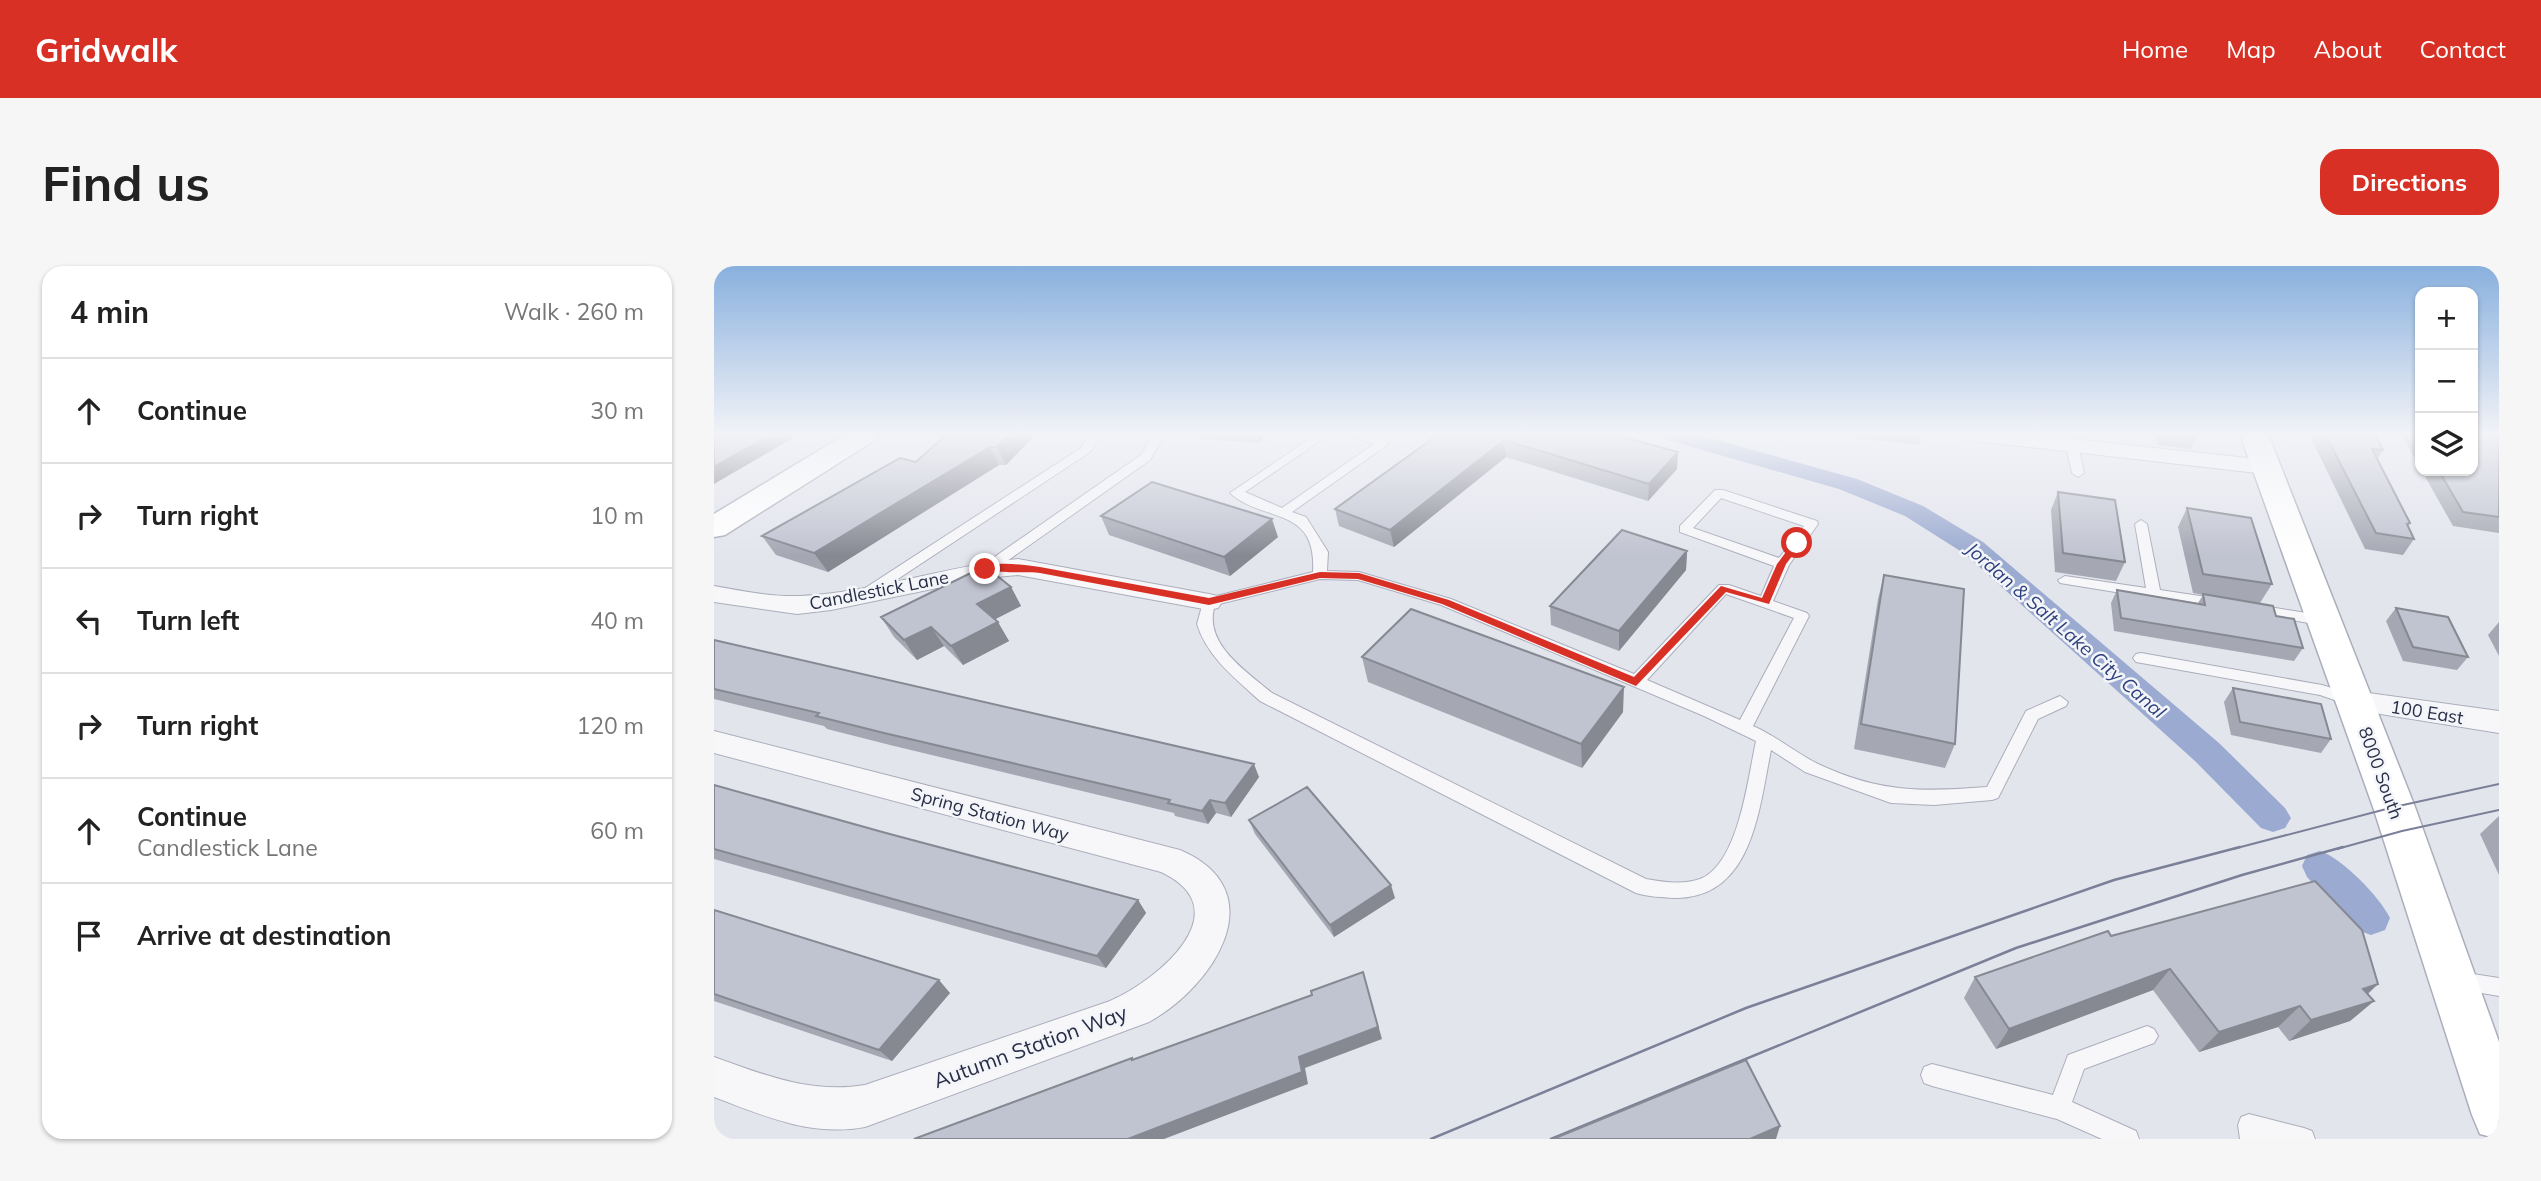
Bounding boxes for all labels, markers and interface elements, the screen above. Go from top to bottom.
text: Gridwalk [35,29,178,70]
text: Home [2122,34,2188,64]
text: Map [2226,34,2276,64]
text: About [2314,34,2382,64]
text: Contact [2420,34,2506,64]
button: Directions [2320,149,2499,215]
text: Find us [42,152,210,213]
map controls [2415,287,2478,476]
button: + [2415,287,2478,350]
text: 4 min [70,293,149,331]
text: Walk · 260 m [504,297,644,326]
button: − [2415,350,2478,413]
icon: ahead [70,392,108,430]
text: Continue [137,394,247,427]
text: 30 m [590,396,644,425]
button: layers [2415,413,2478,476]
icon: right [70,497,108,535]
text: Turn right [137,499,258,532]
text: 10 m [590,501,644,530]
route start [1781,527,1812,558]
water label: Jordan & Salt Lake City Canal [1960,535,2171,724]
route end [969,553,1000,584]
street label: Candlestick Lane [807,565,951,615]
icon: left [70,602,108,640]
text: Turn left [137,604,239,637]
text: 40 m [590,606,644,635]
street label: 100 East [2389,695,2465,729]
icon: right [70,707,108,745]
text: Turn right [137,709,258,742]
text: 120 m [576,711,644,740]
street label: 8000 South [2354,724,2408,822]
street label: Spring Station Way [909,782,1072,846]
text: Continue [137,800,247,833]
icon: ahead [70,812,108,850]
text: 60 m [590,816,644,845]
text: Candlestick Lane [137,833,318,862]
icon: arrive [70,917,108,955]
text: Arrive at destination [137,919,392,952]
street label: Autumn Station Way [930,999,1130,1093]

